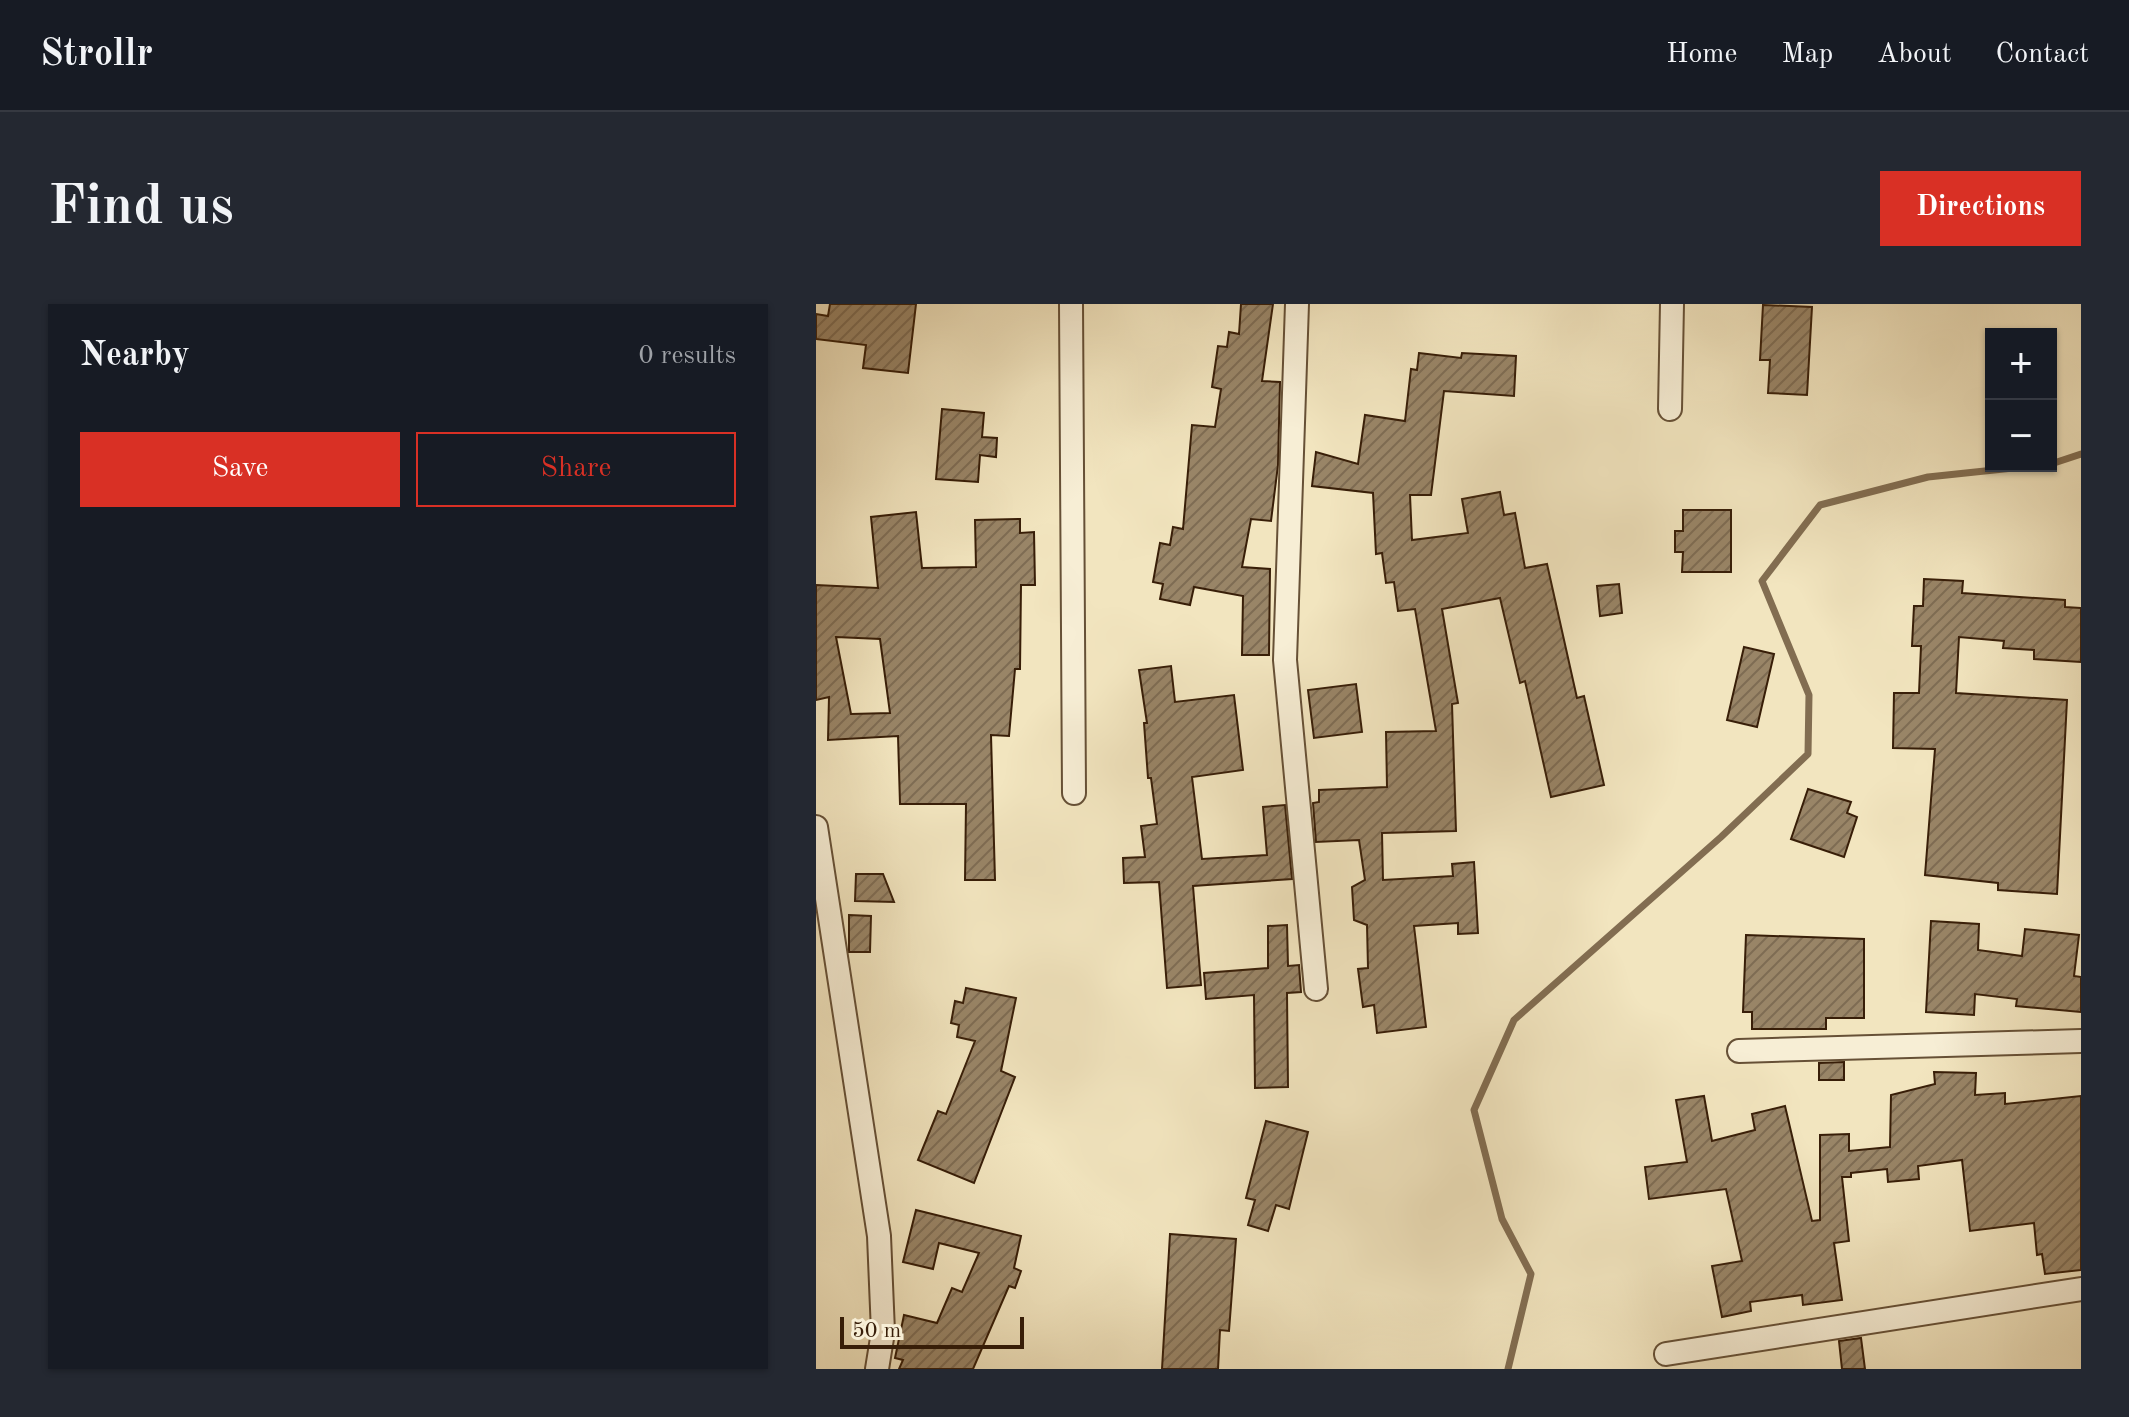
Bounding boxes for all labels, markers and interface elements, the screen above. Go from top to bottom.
text: Strollr [40,36,153,74]
text: Home [1666,41,1737,69]
text: Map [1781,41,1833,69]
text: About [1877,41,1952,69]
text: Contact [1996,41,2089,69]
button: Directions [1880,171,2081,246]
text: Find us [48,180,234,236]
map controls [1985,328,2057,472]
button: + [1985,328,2057,400]
text: Nearby [80,339,190,373]
text: 0 results [638,343,736,369]
button: − [1985,400,2057,472]
button: Save [80,432,400,507]
button: Share [416,432,736,507]
scale bar [840,1313,1024,1349]
text: 50 m [852,1320,901,1342]

